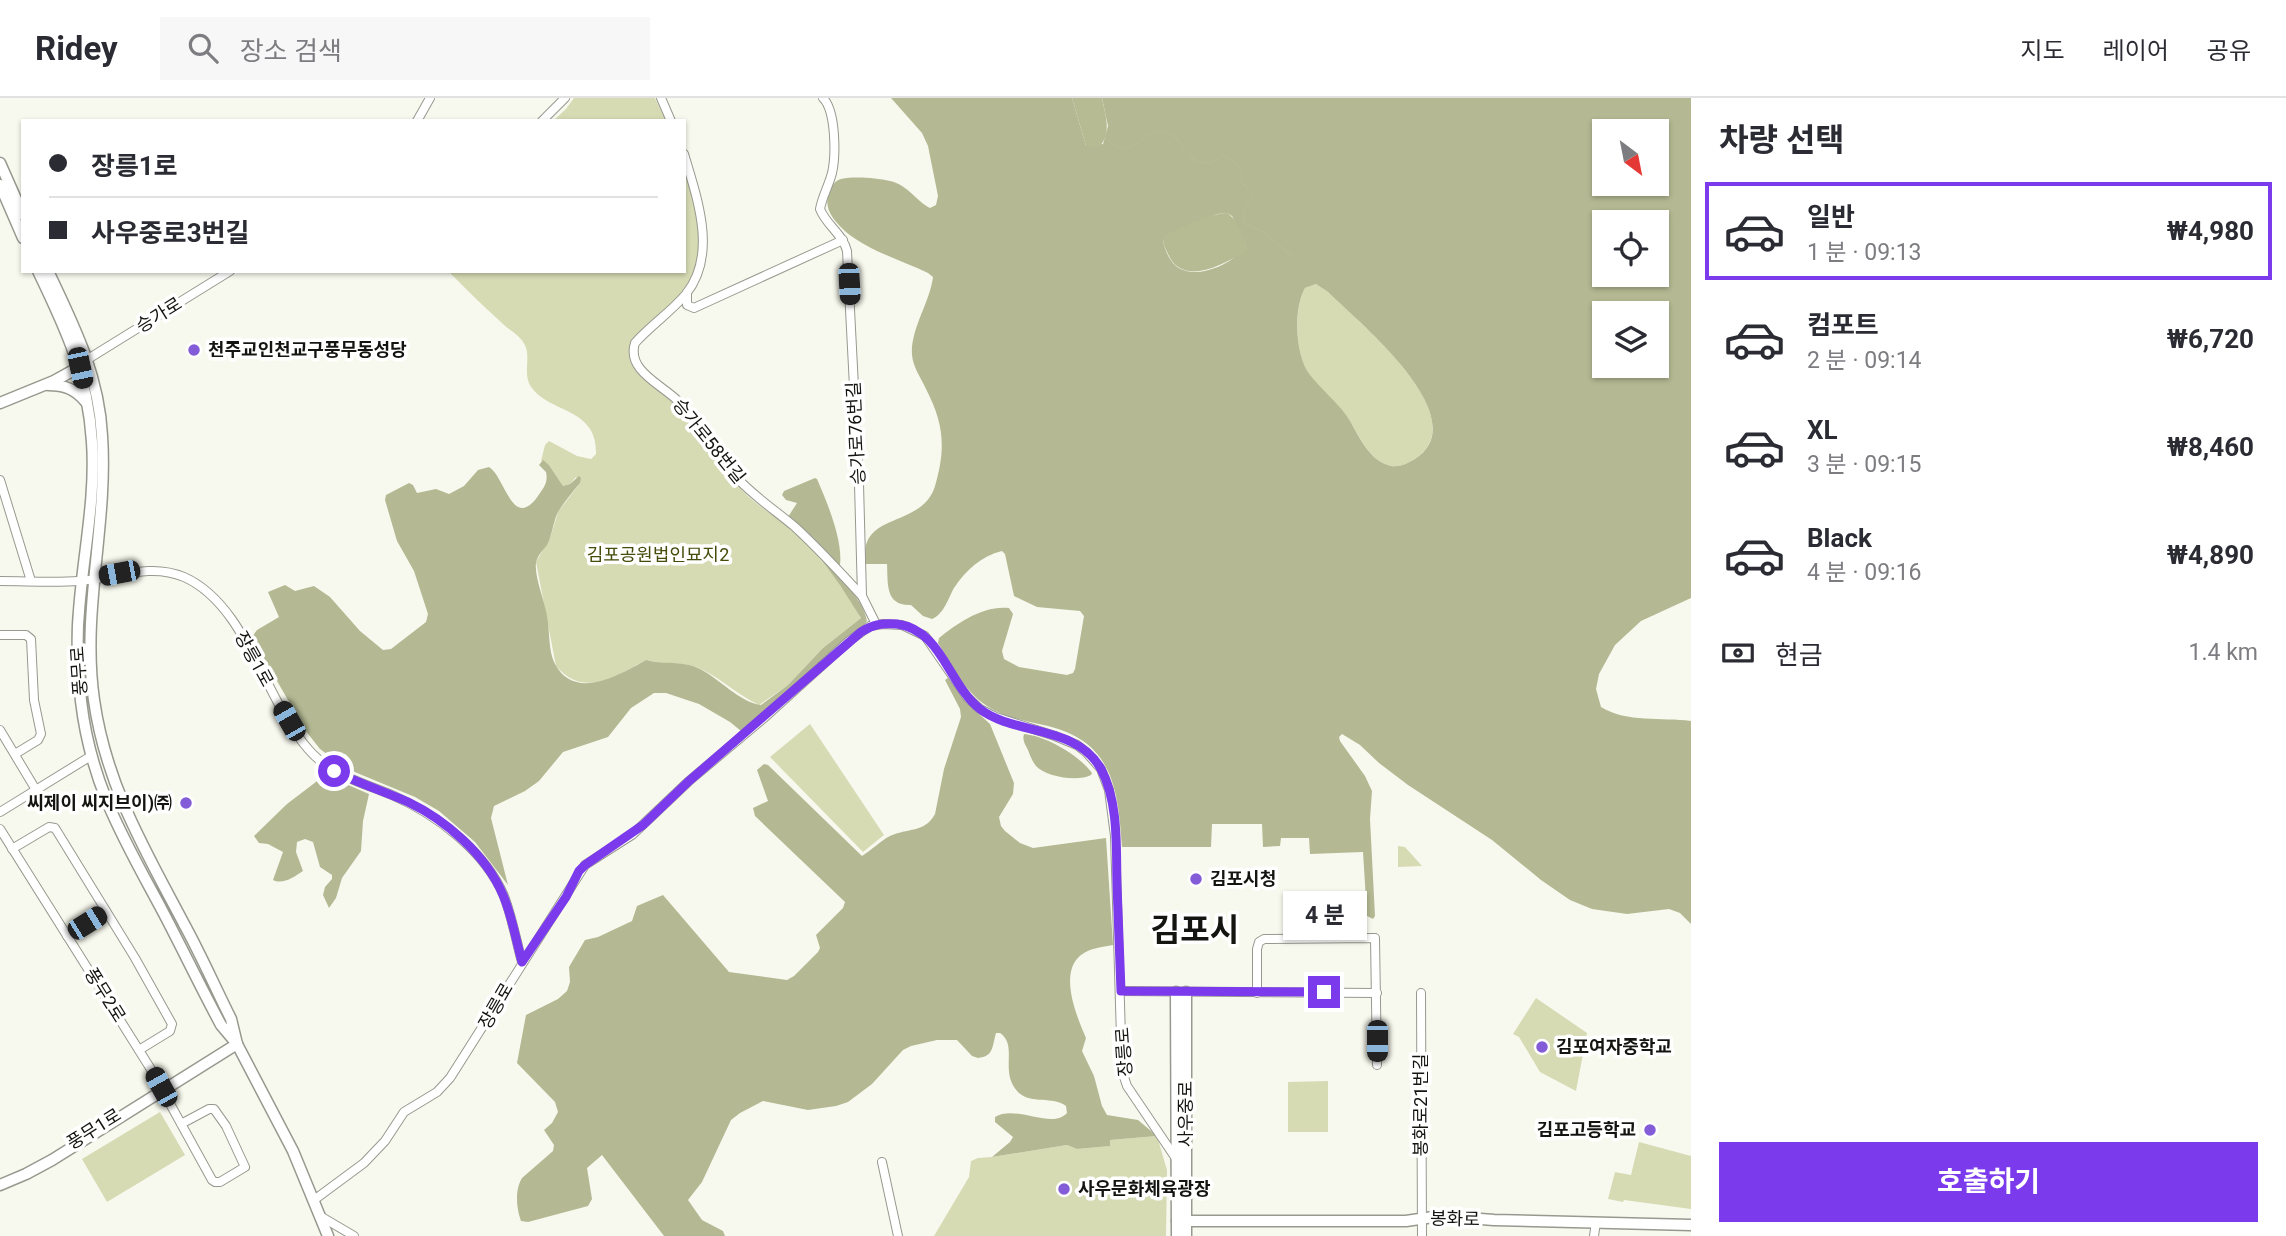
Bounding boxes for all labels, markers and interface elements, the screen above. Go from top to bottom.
search box [160,17,650,80]
text: Ridey [35,29,118,68]
icon: search [184,29,222,67]
text: 장소 검색 [240,36,342,66]
text: 지도 [2020,37,2065,65]
text: 레이어 [2103,37,2169,65]
text: 공유 [2207,37,2251,65]
north arrow [1592,119,1670,196]
map controls [1592,119,1669,378]
text: 차량 선택 [1719,121,1845,159]
text: 장릉1로 [91,151,178,181]
icon: car [1723,200,1786,263]
text: 일반 [1807,202,1855,232]
button: locate [1592,210,1669,287]
text: ₩4,980 [2167,216,2254,246]
text: 사우중로3번길 [91,218,249,248]
text: 1 분 · 09:13 [1807,239,1922,266]
car [838,262,861,306]
street label: 승가로 [132,293,185,337]
button: layers [1592,301,1669,378]
icon: car [1723,308,1786,371]
text: 컴포트 [1807,310,1879,340]
text: ₩6,720 [2167,324,2254,354]
place label: 천주교인천교구풍무동성당 [208,339,407,360]
marker: 천주교인천교구풍무동성당 [186,342,202,358]
car [66,345,95,391]
text: 2 분 · 09:14 [1807,347,1922,374]
street label: 승가로76번길 [842,381,869,485]
street label: 승가로58번길 [669,394,750,487]
text: XL [1807,415,1838,445]
icon: car [1723,416,1786,479]
text: ₩8,460 [2167,432,2254,462]
text: 3 분 · 09:15 [1807,451,1922,478]
text: Black [1807,523,1872,553]
icon: car [1723,524,1786,587]
text: ₩4,890 [2167,540,2254,570]
park label: 김포공원법인묘지2 [587,544,729,565]
car [97,559,142,587]
text: 4 분 · 09:16 [1807,559,1922,586]
street label: 장릉1로 [231,628,278,690]
icon: cash [1719,634,1757,672]
text: 1.4 km [2189,639,2258,666]
text: 현금 [1775,640,1823,670]
street label: 풍무로 [66,646,91,697]
car [270,698,309,744]
route start [318,755,350,787]
place label: 씨제이 씨지브이)㈜ [27,792,172,814]
marker: 씨제이 씨지브이)㈜ [178,795,194,811]
place label: 김포시청 [1210,868,1276,889]
marker: 김포시청 [1188,871,1204,887]
callout: 4 분 [1282,890,1366,940]
text: 4 분 [1305,902,1345,929]
car [64,903,111,943]
district label: 김포시 [1151,911,1239,949]
street label: 풍무2로 [81,964,130,1026]
route end [1308,976,1340,1008]
street label: 장릉로 [474,979,517,1033]
car [1367,1020,1388,1062]
street label: 장릉로 [1111,1027,1136,1078]
place label: 김포여자중학교 [1556,1036,1672,1057]
marker: 김포여자중학교 [1534,1039,1550,1055]
street label: 봉화로21번길 [1410,1053,1431,1157]
car [142,1064,181,1110]
street label: 사우중로 [1175,1081,1196,1147]
street label: 풍무1로 [63,1104,125,1153]
place label: 김포고등학교 [1537,1119,1636,1140]
marker: 김포고등학교 [1642,1122,1658,1138]
button: 호출하기 [1719,1142,2258,1222]
place label: 사우문화체육광장 [1078,1178,1211,1199]
marker: 사우문화체육광장 [1056,1181,1072,1197]
street label: 봉화로 [1430,1208,1480,1229]

